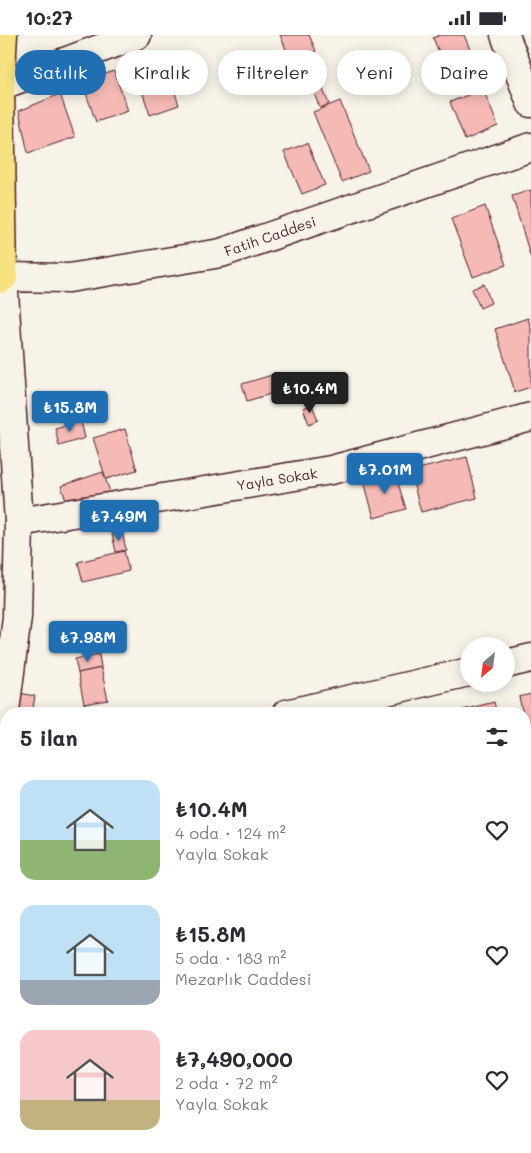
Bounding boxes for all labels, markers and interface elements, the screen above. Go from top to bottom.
text: 10:27 [25,5,73,30]
chip: Satılık [15,50,106,95]
chip: Kiralık [116,50,208,95]
chip: Filtreler [218,50,327,95]
chip: Yeni [337,50,411,95]
chip: Daire [421,50,507,95]
street label: Fatih Caddesi [222,211,318,261]
pin: ₺10.4M [269,371,351,414]
text: ₺10.4M [282,377,338,398]
pin: ₺15.8M [29,391,111,433]
text: ₺15.8M [43,396,97,417]
pin: ₺7.01M [344,453,426,495]
text: ₺7.01M [358,458,412,479]
street label: Yayla Sokak [235,463,319,495]
pin: ₺7.49M [78,499,160,542]
text: ₺7.49M [91,505,147,526]
pin: ₺7.98M [47,621,129,663]
text: ₺7.98M [60,626,116,647]
north arrow [460,637,515,693]
map controls [460,637,515,692]
icon: filters [483,723,511,751]
text: 5 ilan [20,724,78,751]
text: ₺10.4M [175,795,248,822]
icon: home [60,800,120,860]
icon: heart [483,816,511,844]
text: 4 oda · 124 m² [175,822,286,843]
text: Yayla Sokak [175,843,268,864]
text: ₺15.8M [175,920,246,947]
icon: home [60,925,120,985]
icon: heart [483,941,511,969]
text: 5 oda · 183 m² [175,947,286,968]
text: Mezarlık Caddesi [175,968,311,989]
text: ₺7,490,000 [175,1045,293,1072]
icon: home [60,1050,120,1110]
icon: heart [483,1066,511,1094]
text: 2 oda · 72 m² [175,1072,278,1093]
text: Yayla Sokak [175,1093,268,1114]

